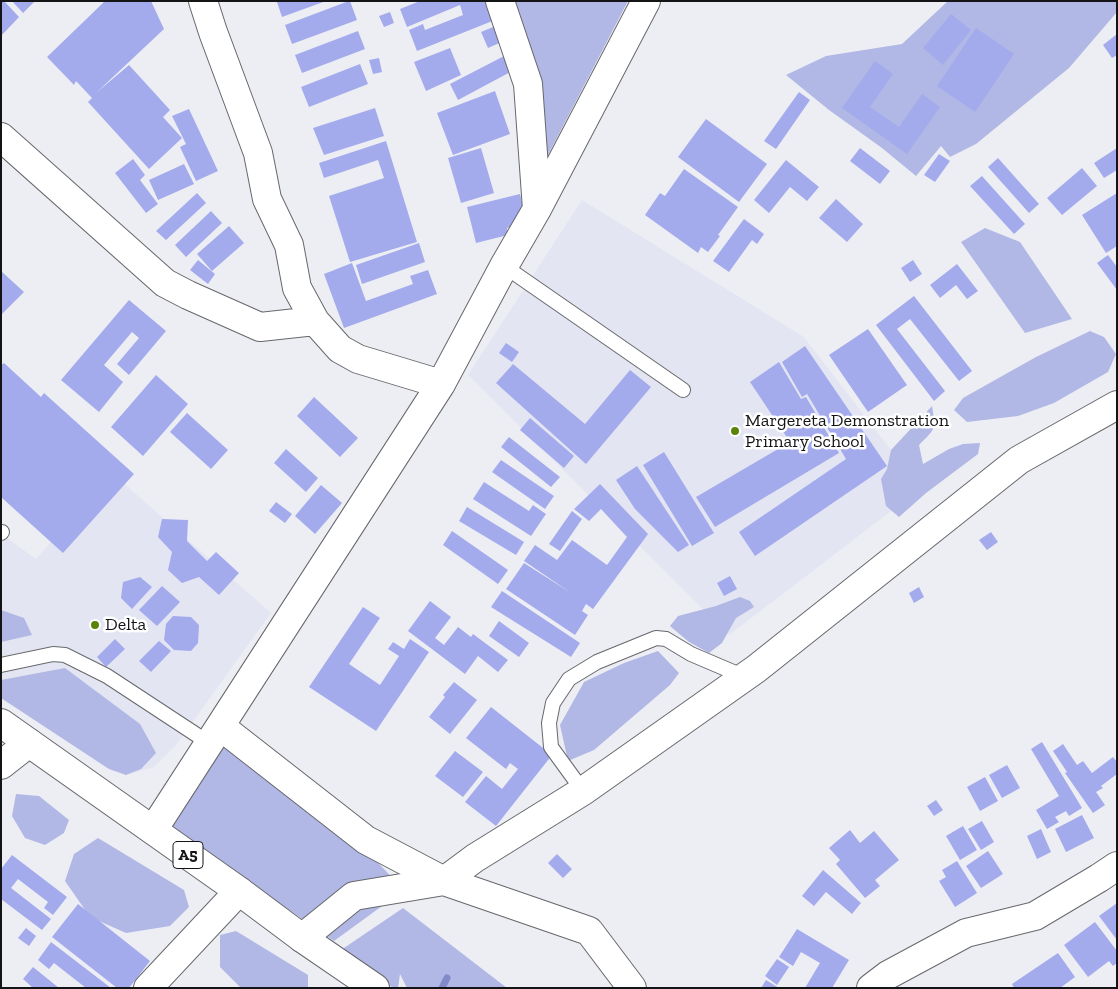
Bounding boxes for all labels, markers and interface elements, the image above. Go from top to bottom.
place label: Margereta Demonstration Primary School [745,410,949,452]
marker: Margereta Demonstration Primary School [729,425,741,437]
place label: Delta [105,614,146,636]
marker: Delta [89,619,101,631]
road number: A5 [173,842,203,868]

